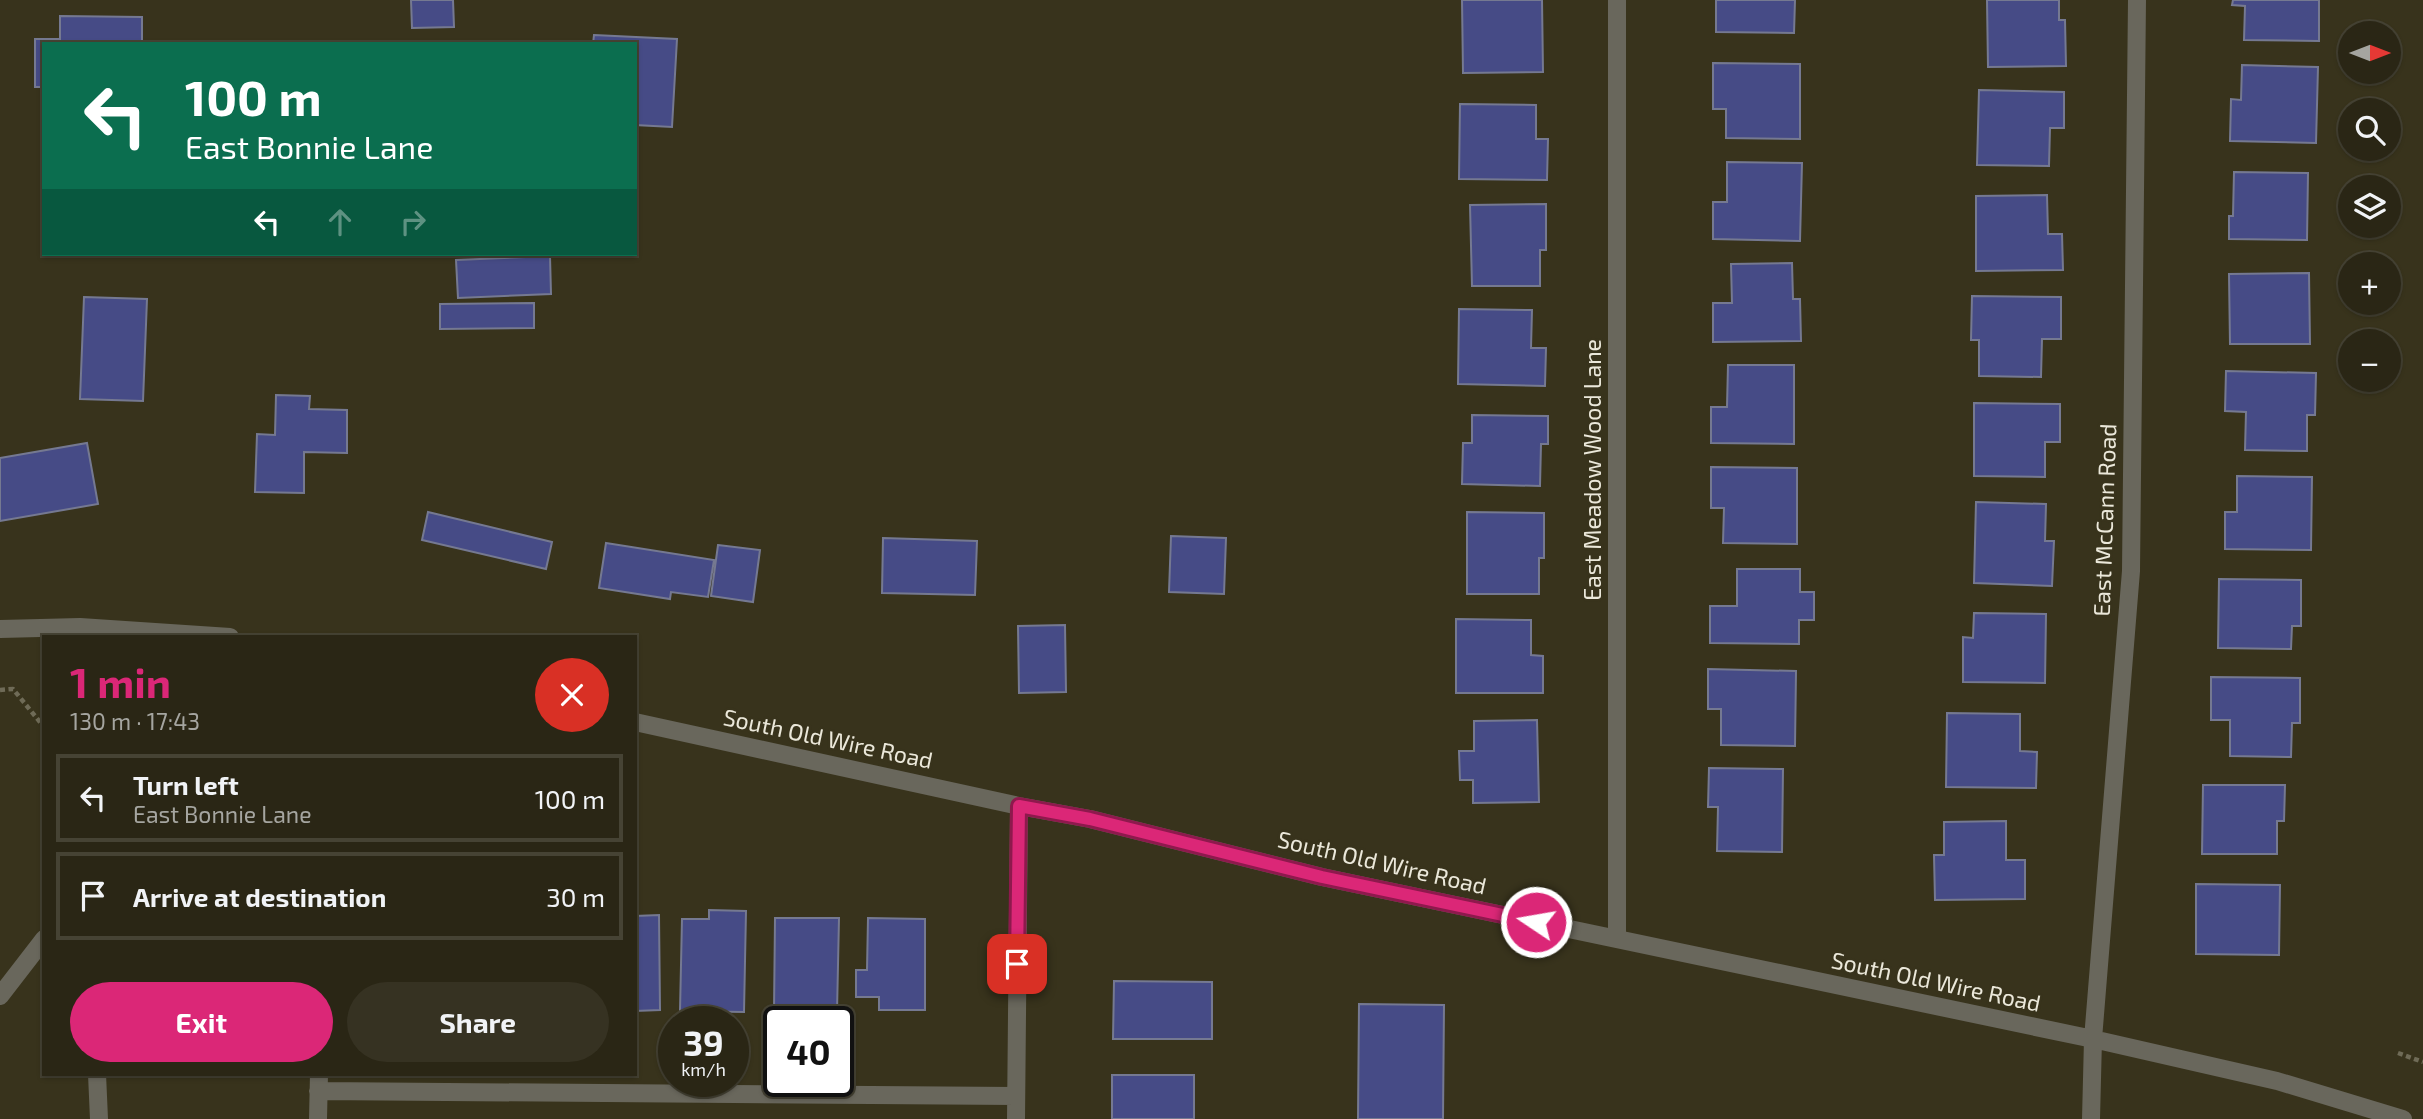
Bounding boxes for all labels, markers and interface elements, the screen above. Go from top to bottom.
north arrow [2338,21,2401,84]
map controls [2338,21,2401,392]
text: 100 m [185,67,322,126]
icon: left [70,70,161,161]
button: search [2338,98,2401,161]
text: East Bonnie Lane [185,127,433,165]
button: layers [2338,175,2401,238]
icon: left [248,203,286,241]
icon: ahead [321,203,359,241]
icon: right [394,203,432,241]
button: + [2338,252,2401,315]
button: − [2338,329,2401,392]
street label: East Meadow Wood Lane [1578,339,1606,601]
street label: East McCann Road [2087,423,2121,617]
text: 1 min [70,656,171,706]
button: close [535,658,609,732]
street label: South Old Wire Road [721,702,935,774]
text: 130 m · 17:43 [70,707,200,735]
text: Turn left [133,769,239,800]
icon: left [74,779,112,817]
text: 100 m [535,783,605,814]
text: East Bonnie Lane [133,800,311,828]
street label: South Old Wire Road [1275,824,1489,900]
icon: arrive [74,877,112,915]
text: Arrive at destination [133,881,386,912]
text: 30 m [546,881,605,912]
position arrow [1499,885,1573,959]
pin [987,934,1047,994]
icon: arrive [998,945,1036,983]
street label: South Old Wire Road [1829,945,2043,1017]
button: Exit [70,982,333,1062]
button: Share [347,982,609,1062]
speed limit sign: 40 [763,1006,854,1097]
text: 39 [683,1021,724,1063]
text: km/h [681,1058,726,1080]

